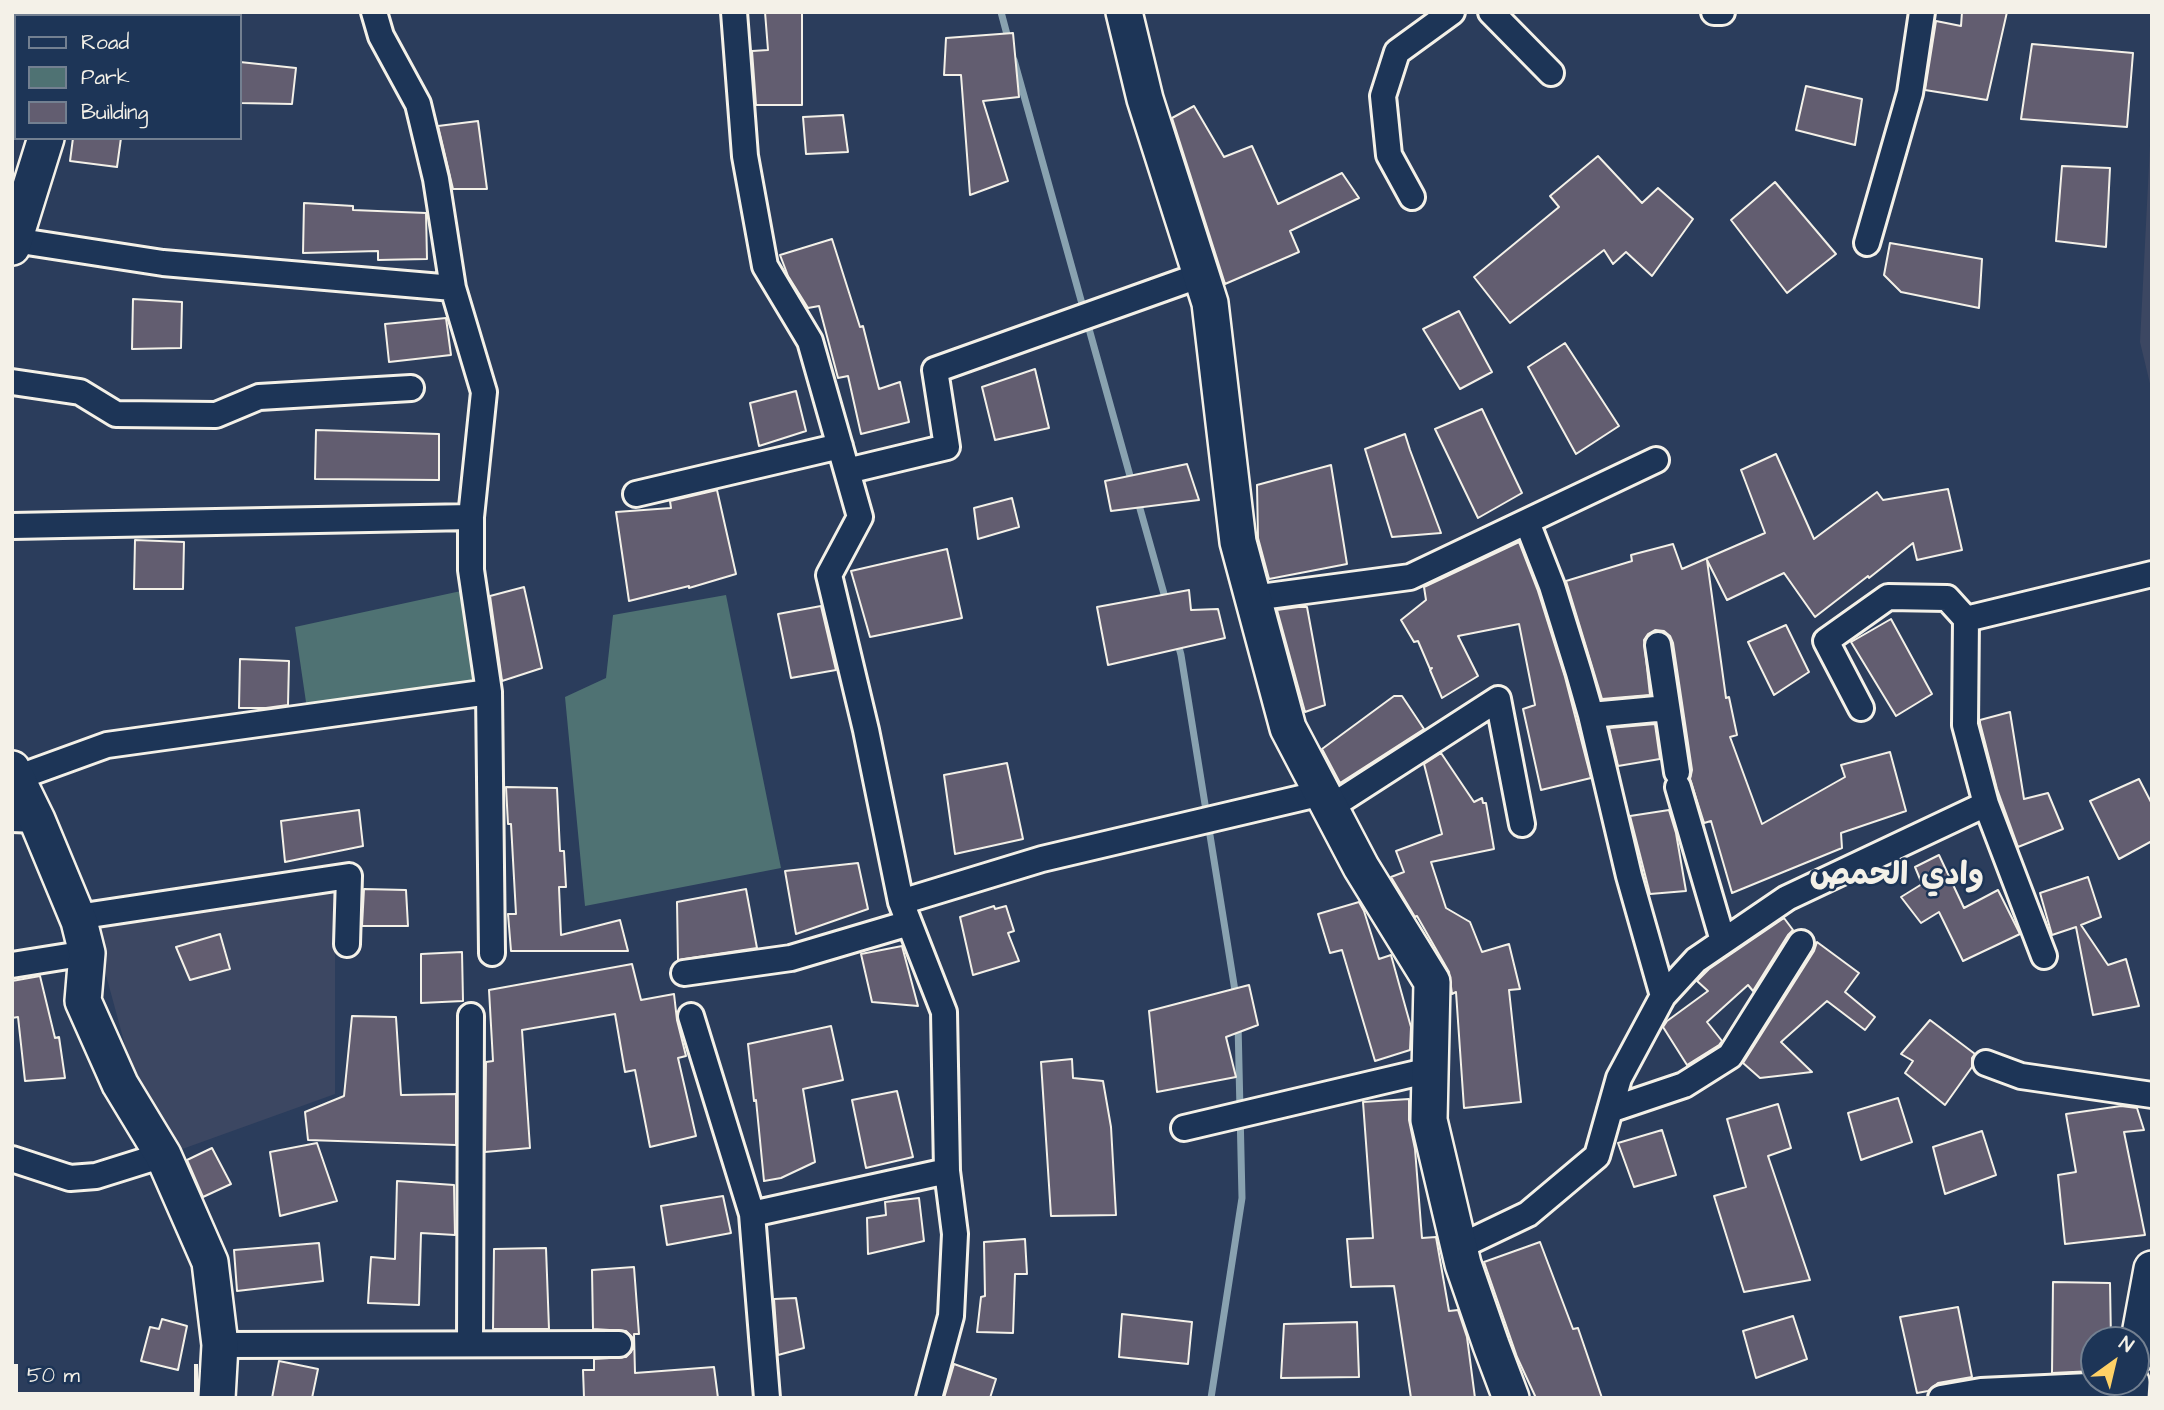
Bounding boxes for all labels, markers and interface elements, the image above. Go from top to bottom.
legend [14,14,242,140]
text: Road [81,28,129,57]
text: Park [81,63,130,92]
text: Building [81,98,148,127]
district label: وادي الحمص [1810,858,1984,896]
north arrow [2080,1326,2150,1396]
text: N [2113,1330,2138,1359]
scale bar [18,1350,201,1394]
text: 50 m [27,1361,80,1390]

